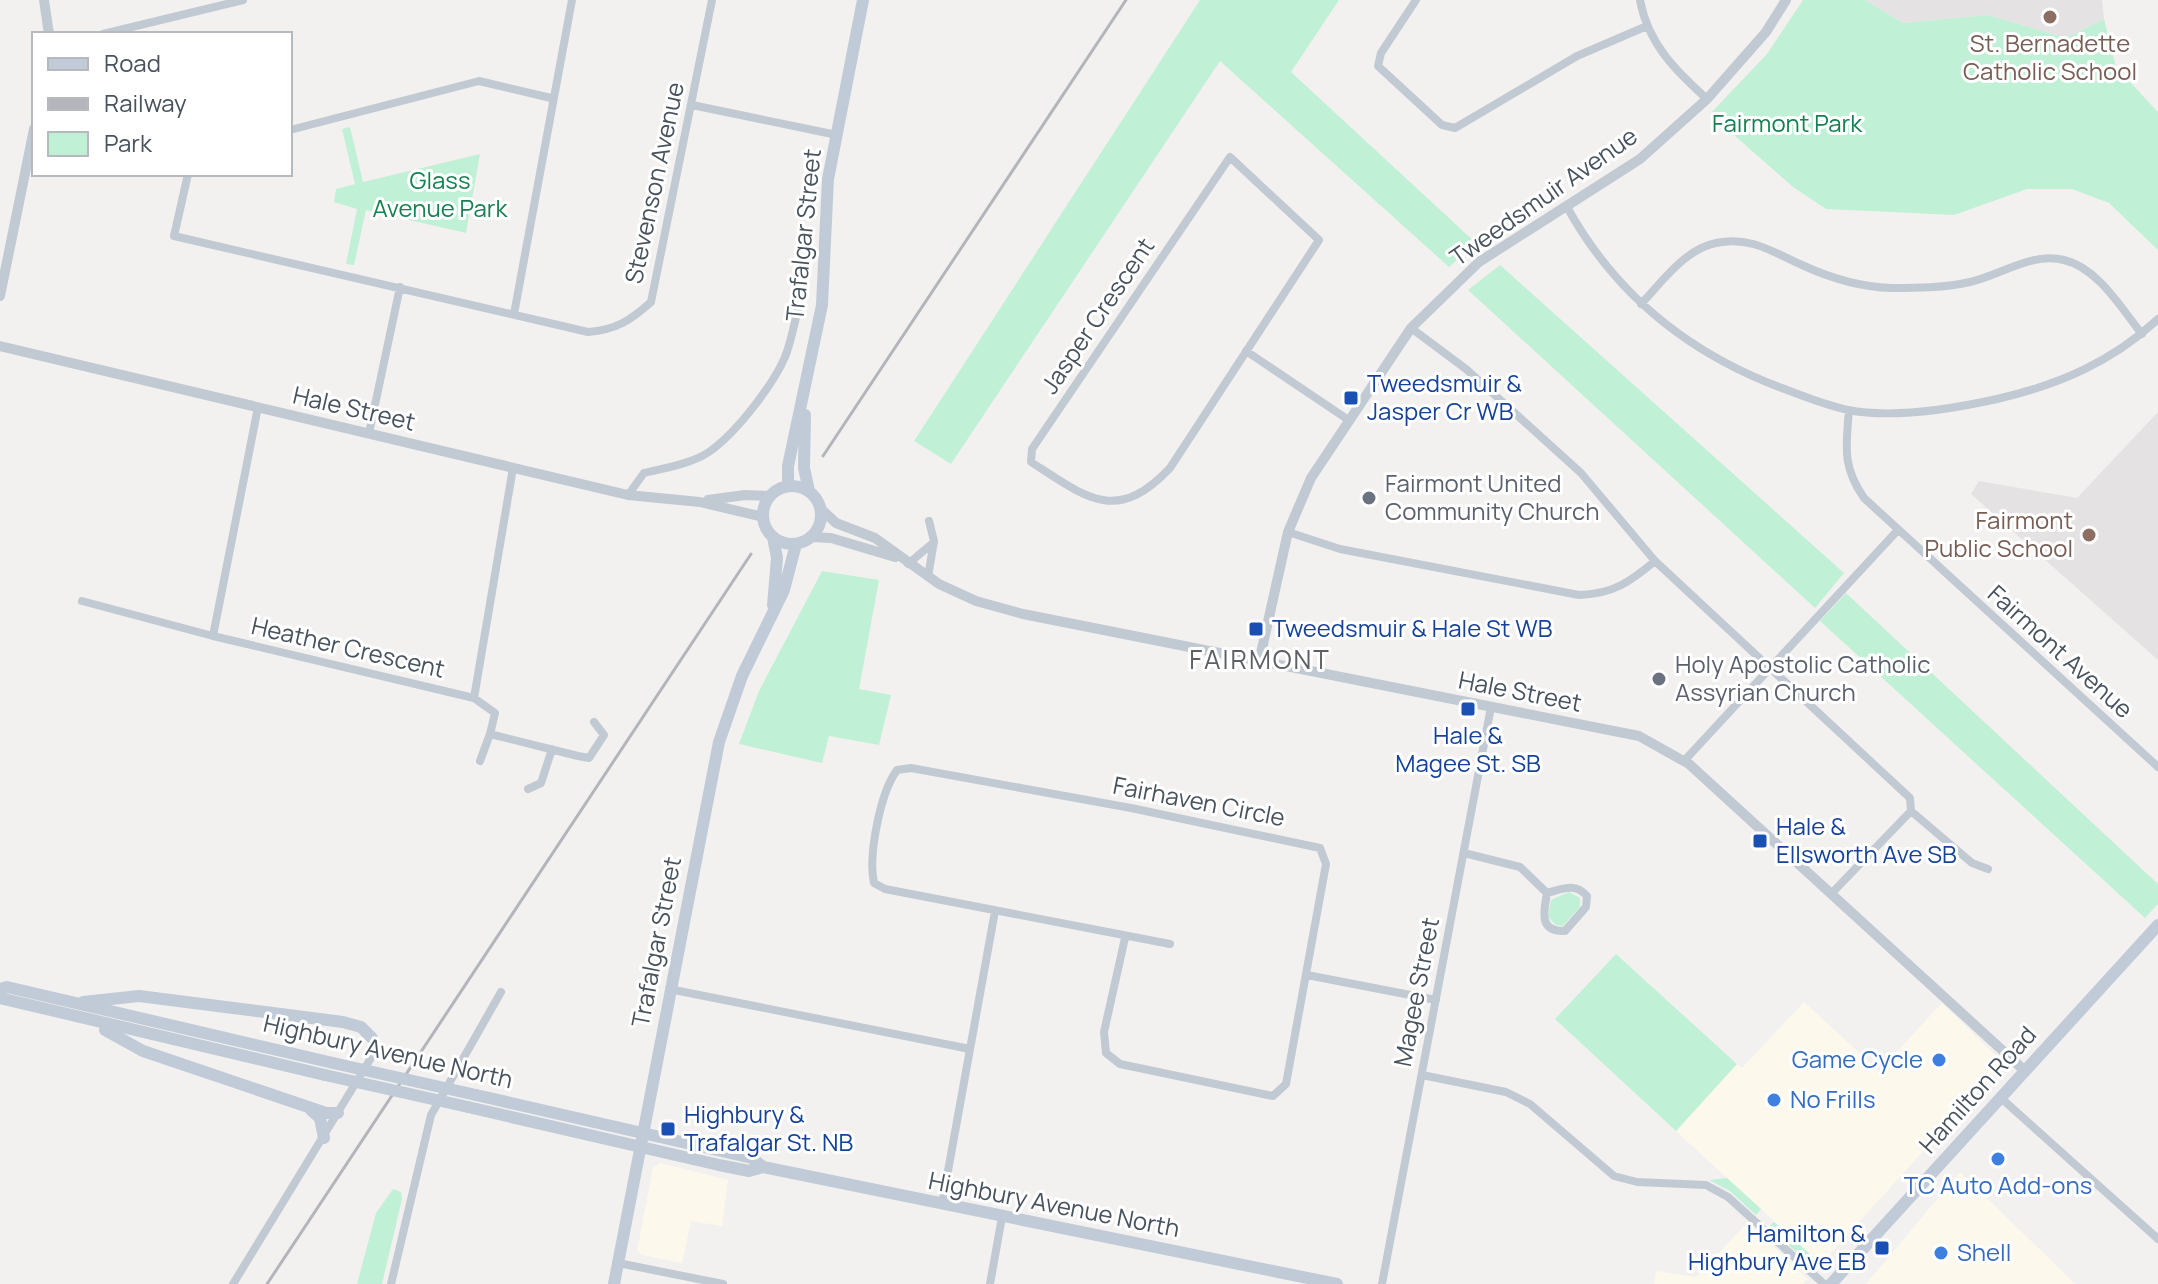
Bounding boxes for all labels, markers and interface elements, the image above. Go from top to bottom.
marker: St. Bernadette Catholic School [2041,8,2059,26]
place label: St. Bernadette Catholic School [1963,26,2137,87]
legend [32,32,292,176]
text: Road [104,46,161,79]
street label: Stevenson Avenue [616,79,691,286]
text: Railway [104,86,187,119]
park label: Fairmont Park [1712,106,1863,139]
street label: Tweedsmuir Avenue [1443,119,1643,273]
text: Park [104,126,153,159]
street label: Trafalgar Street [777,147,828,323]
park label: Glass Avenue Park [373,163,508,224]
street label: Jasper Crescent [1032,231,1161,400]
place label: Tweedsmuir & Jasper Cr WB [1367,366,1522,427]
street label: Hale Street [290,377,419,438]
marker: Tweedsmuir & Jasper Cr WB [1342,389,1360,407]
place label: Fairmont United Community Church [1385,466,1600,527]
marker: Fairmont United Community Church [1360,489,1378,507]
place label: Fairmont Public School [1924,503,2073,564]
marker: Fairmont Public School [2080,526,2098,544]
street label: Fairmont Avenue [1981,577,2141,725]
street label: Heather Crescent [248,608,448,685]
place label: Tweedsmuir & Hale St WB [1272,611,1552,644]
marker: Tweedsmuir & Hale St WB [1247,620,1265,638]
district label: FAIRMONT [1189,641,1331,677]
place label: Holy Apostolic Catholic Assyrian Church [1675,647,1930,708]
street label: Hale Street [1456,662,1585,719]
marker: Holy Apostolic Catholic Assyrian Church [1650,670,1668,688]
marker: Hale & Magee St. SB [1459,700,1477,718]
place label: Hale & Magee St. SB [1395,718,1541,779]
street label: Fairhaven Circle [1110,768,1288,833]
place label: Hale & Ellsworth Ave SB [1776,809,1957,870]
marker: Hale & Ellsworth Ave SB [1751,832,1769,850]
street label: Trafalgar Street [623,854,688,1030]
street label: Magee Street [1385,914,1446,1069]
street label: Highbury Avenue North [260,1006,516,1095]
street label: Hamilton Road [1911,1018,2043,1160]
place label: Game Cycle [1792,1042,1923,1075]
marker: Game Cycle [1930,1051,1948,1069]
place label: No Frills [1790,1082,1876,1115]
marker: No Frills [1765,1091,1783,1109]
place label: Highbury & Trafalgar St. NB [684,1097,853,1158]
marker: Highbury & Trafalgar St. NB [659,1120,677,1138]
marker: TC Auto Add-ons [1989,1150,2007,1168]
street label: Highbury Avenue North [926,1163,1183,1244]
place label: TC Auto Add-ons [1904,1168,2092,1201]
place label: Hamilton & Highbury Ave EB [1688,1216,1866,1277]
place label: Shell [1957,1235,2011,1268]
marker: Hamilton & Highbury Ave EB [1873,1239,1891,1257]
marker: Shell [1932,1244,1950,1262]

